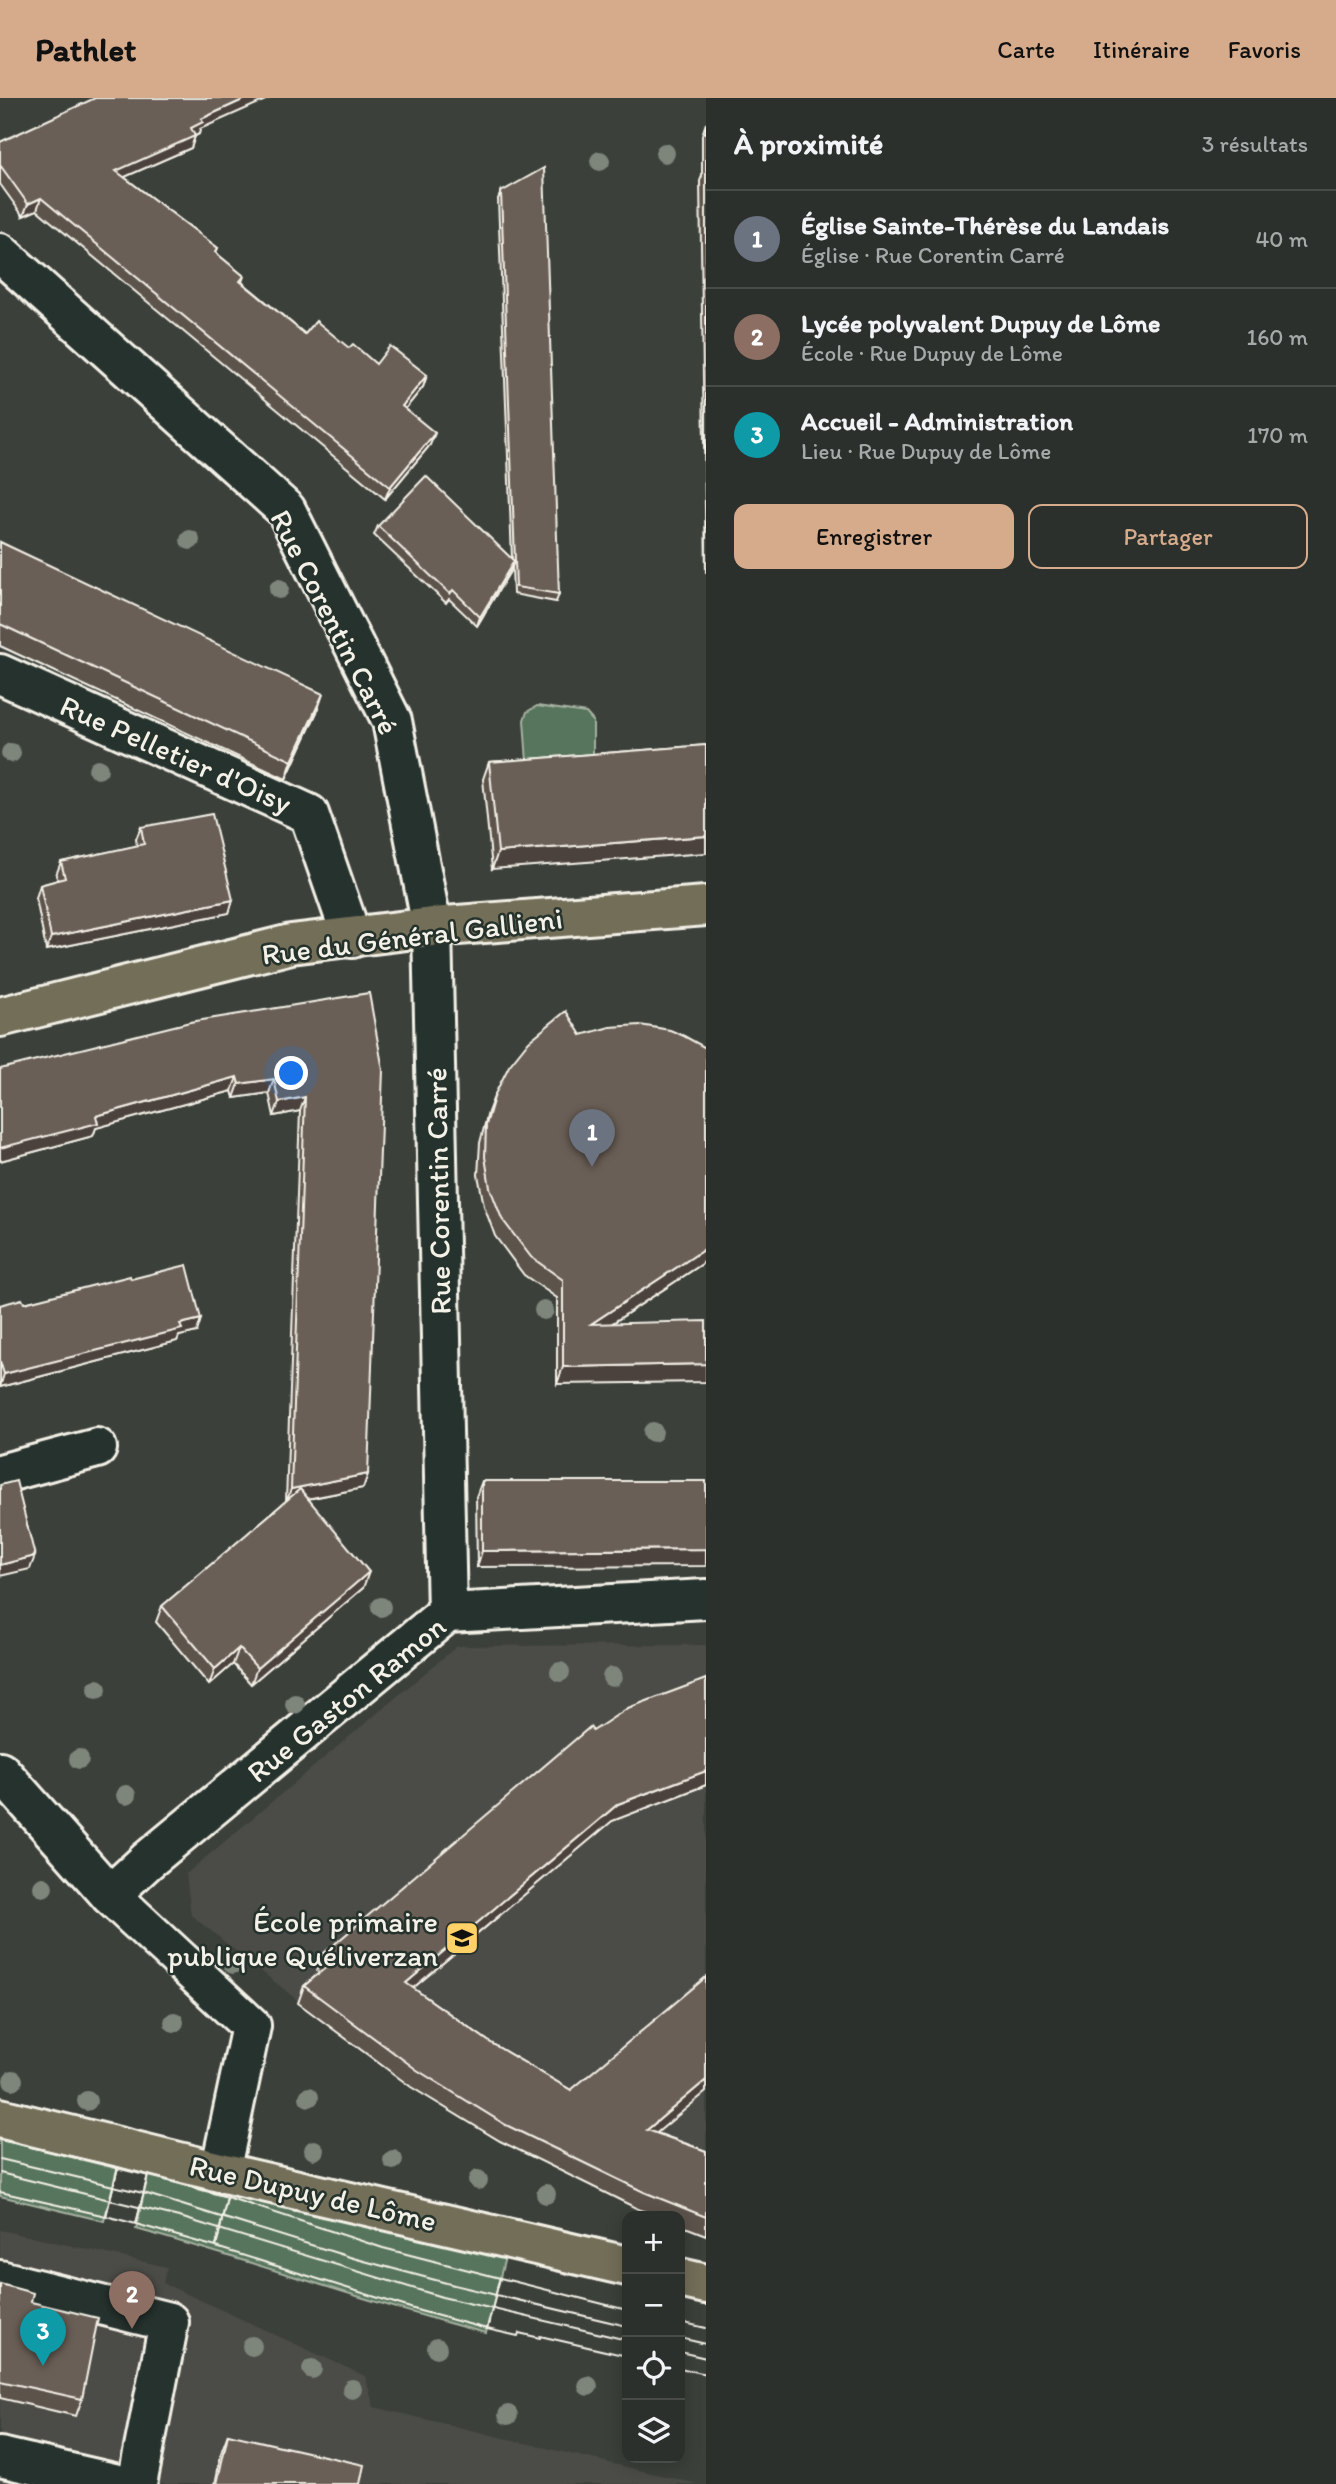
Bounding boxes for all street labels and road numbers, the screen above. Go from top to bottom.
street label: Rue Corentin Carré [262,503,408,741]
street label: Rue Pelletier d'Oisy [55,686,297,822]
street label: Rue du Général Gallieni [259,899,565,973]
street label: Rue Corentin Carré [417,1067,459,1315]
street label: Rue Gaston Ramon [239,1608,453,1790]
street label: Rue Dupuy de Lôme [186,2147,440,2239]

